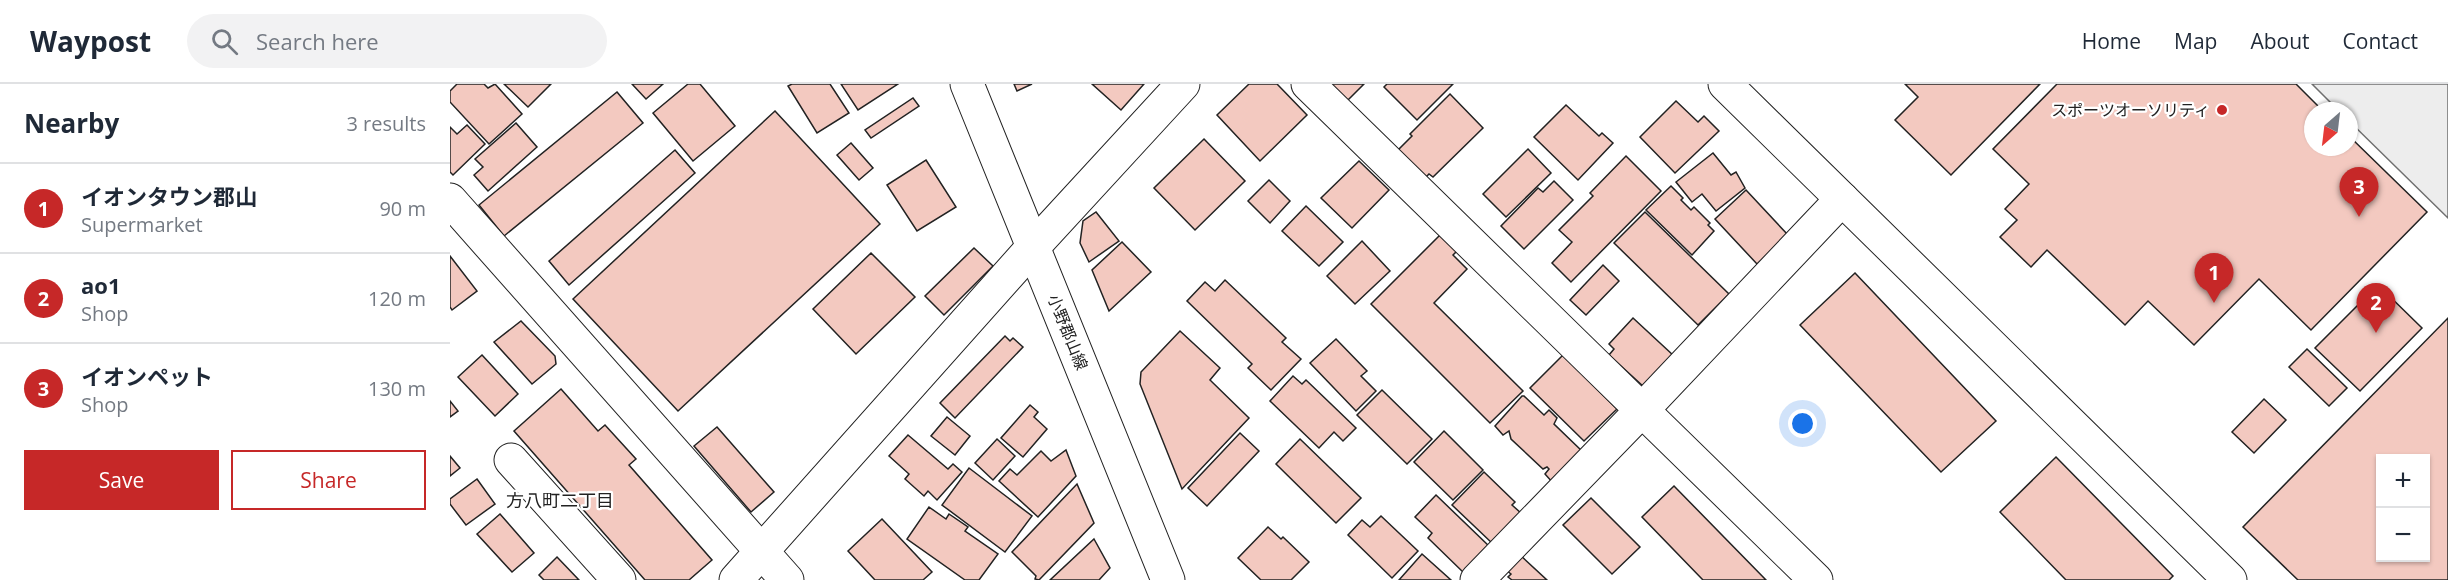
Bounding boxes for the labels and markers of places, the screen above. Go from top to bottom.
place label: スポーツオーソリティ [2051,99,2210,121]
marker: スポーツオーソリティ [2215,103,2229,117]
pin: 3 [2340,168,2378,217]
pin: 1 [2194,254,2234,303]
pin: 2 [2356,284,2396,333]

